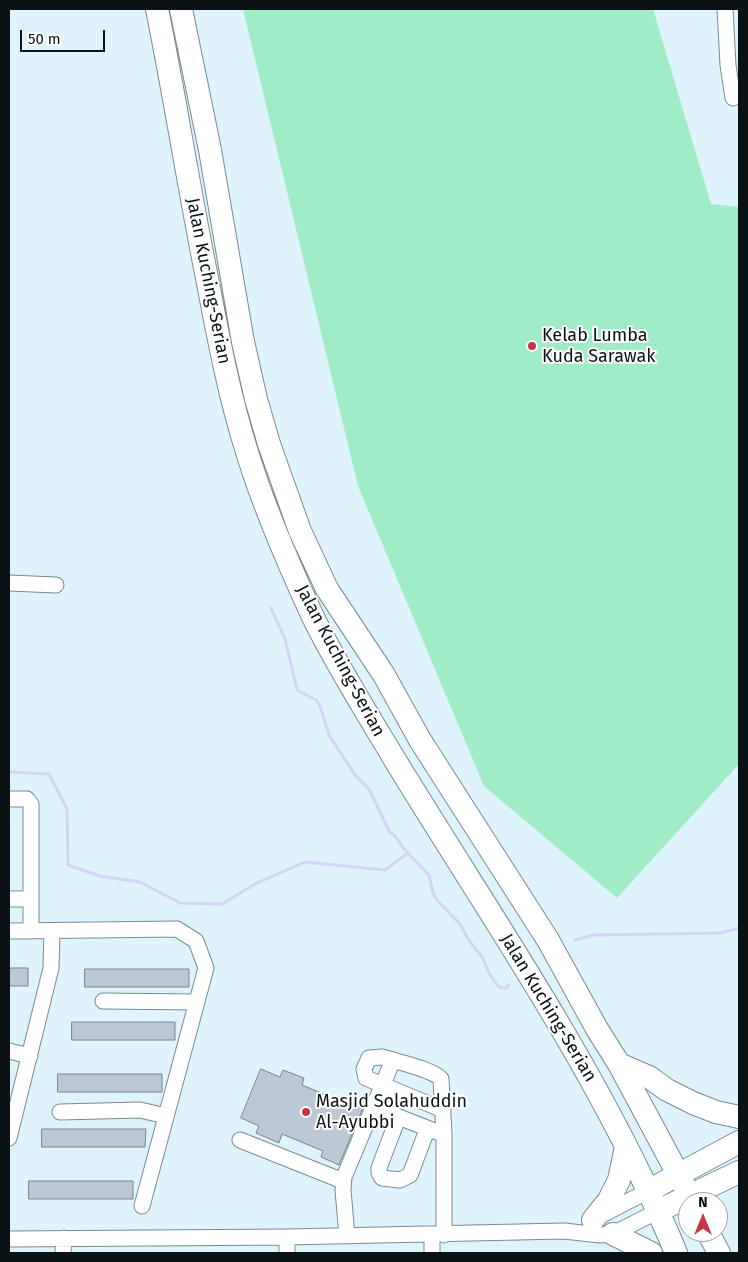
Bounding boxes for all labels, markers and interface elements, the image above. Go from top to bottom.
scale bar [22,20,108,52]
text: 50 m [28,30,61,48]
street label: Jalan Kuching-Serian [181,196,235,366]
place label: Kelab Lumba Kuda Sarawak [542,325,656,368]
marker: Kelab Lumba Kuda Sarawak [526,340,538,352]
street label: Jalan Kuching-Serian [291,581,389,741]
street label: Jalan Kuching-Serian [495,930,601,1086]
place label: Masjid Solahuddin Al-Ayubbi [316,1091,467,1134]
marker: Masjid Solahuddin Al-Ayubbi [300,1106,312,1118]
north arrow [678,1192,728,1242]
text: N [698,1194,708,1211]

